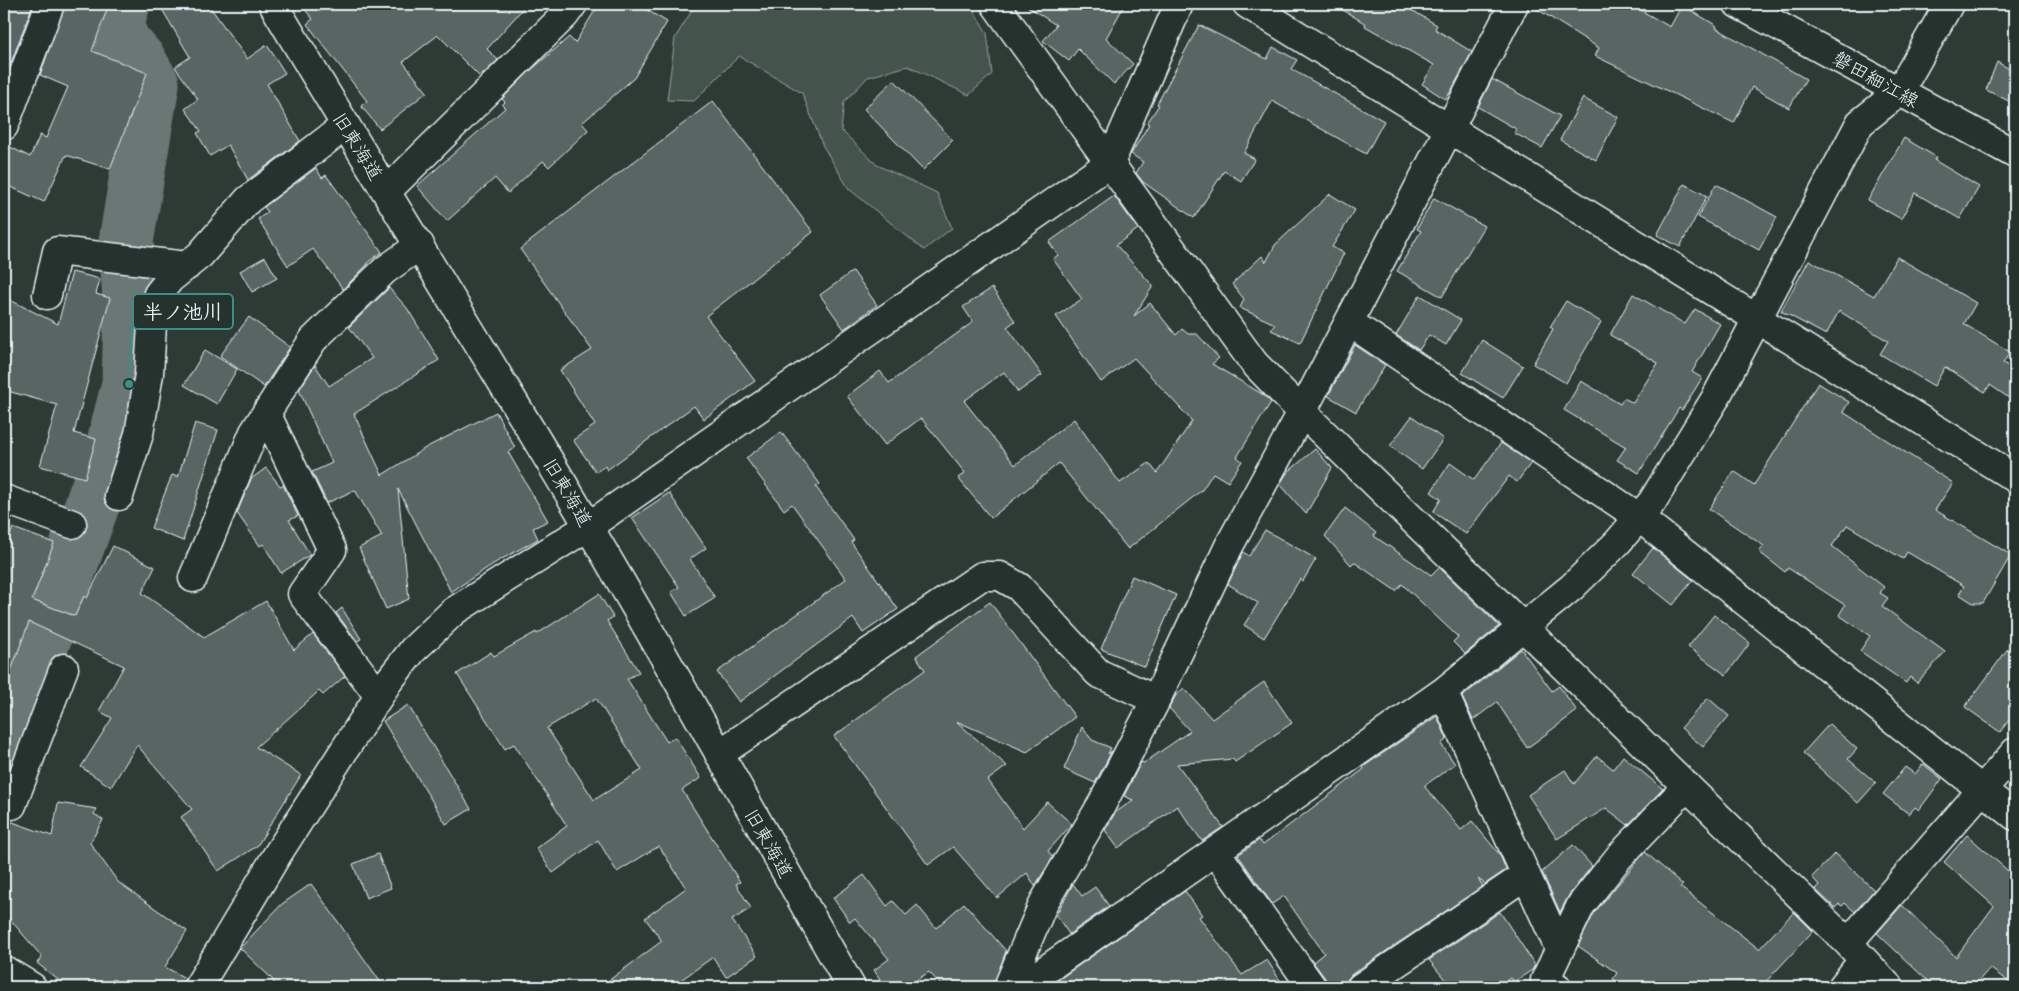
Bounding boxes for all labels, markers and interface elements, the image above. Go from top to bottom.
street label: 磐田細江線 [1828,45,1924,113]
street label: 旧東海道 [327,107,389,185]
callout: 半ノ池川 [133,294,233,329]
text: 半ノ池川 [143,298,223,325]
street label: 旧東海道 [537,453,599,531]
street label: 旧東海道 [739,804,799,882]

